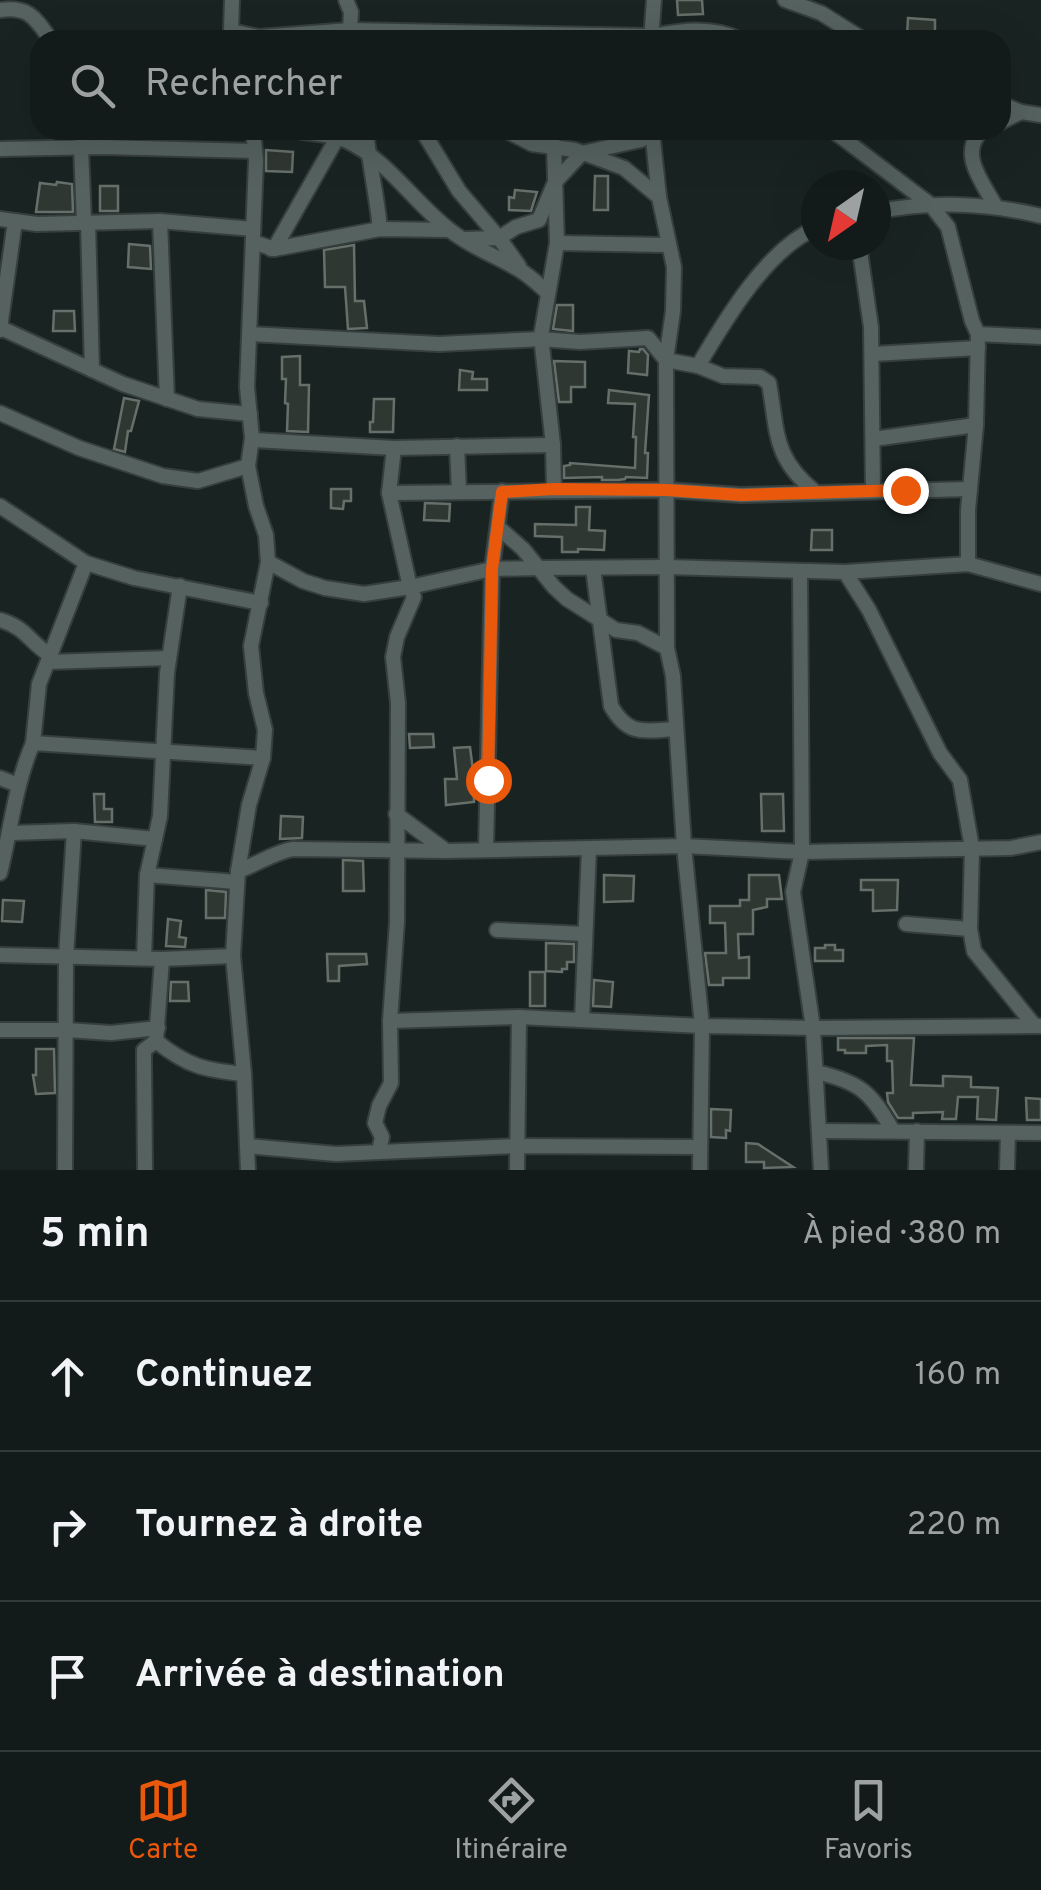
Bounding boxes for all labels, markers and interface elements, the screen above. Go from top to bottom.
search box [30,30,1011,140]
icon: search [65,58,120,113]
text: Rechercher [145,61,343,110]
north arrow [801,170,891,260]
route end [883,468,929,514]
route start [466,758,512,804]
text: 5 min [40,1209,150,1262]
text: À pied · 380 m [802,1215,1001,1255]
icon: ahead [40,1349,95,1404]
text: Continuez [135,1352,313,1401]
text: 160 m [915,1356,1001,1396]
icon: right [40,1499,95,1554]
text: Tournez à droite [135,1502,423,1551]
text: 220 m [907,1506,1001,1546]
icon: arrive [40,1649,95,1704]
text: Arrivée à destination [135,1652,505,1701]
tab: Carte [128,1773,198,1869]
tab: Itinéraire [454,1773,568,1869]
tab: Favoris [824,1773,913,1869]

